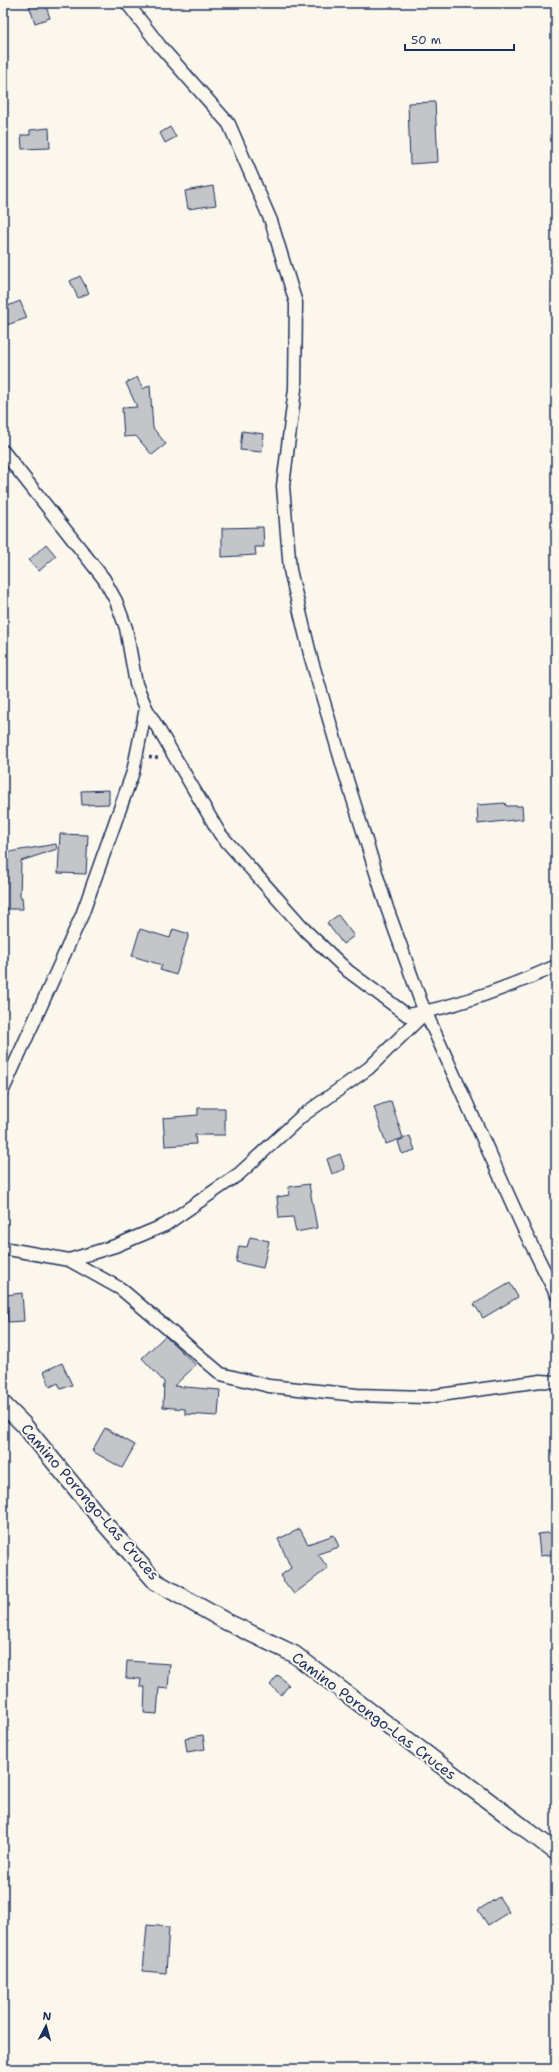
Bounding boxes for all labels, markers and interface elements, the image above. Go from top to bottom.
scale bar [405,26,514,52]
text: 50 m [411,32,441,48]
street label: Camino Porongo-Las Cruces [16,1419,164,1585]
street label: Camino Porongo-Las Cruces [288,1647,460,1785]
north arrow [26,2006,66,2046]
text: N [42,2009,52,2024]

